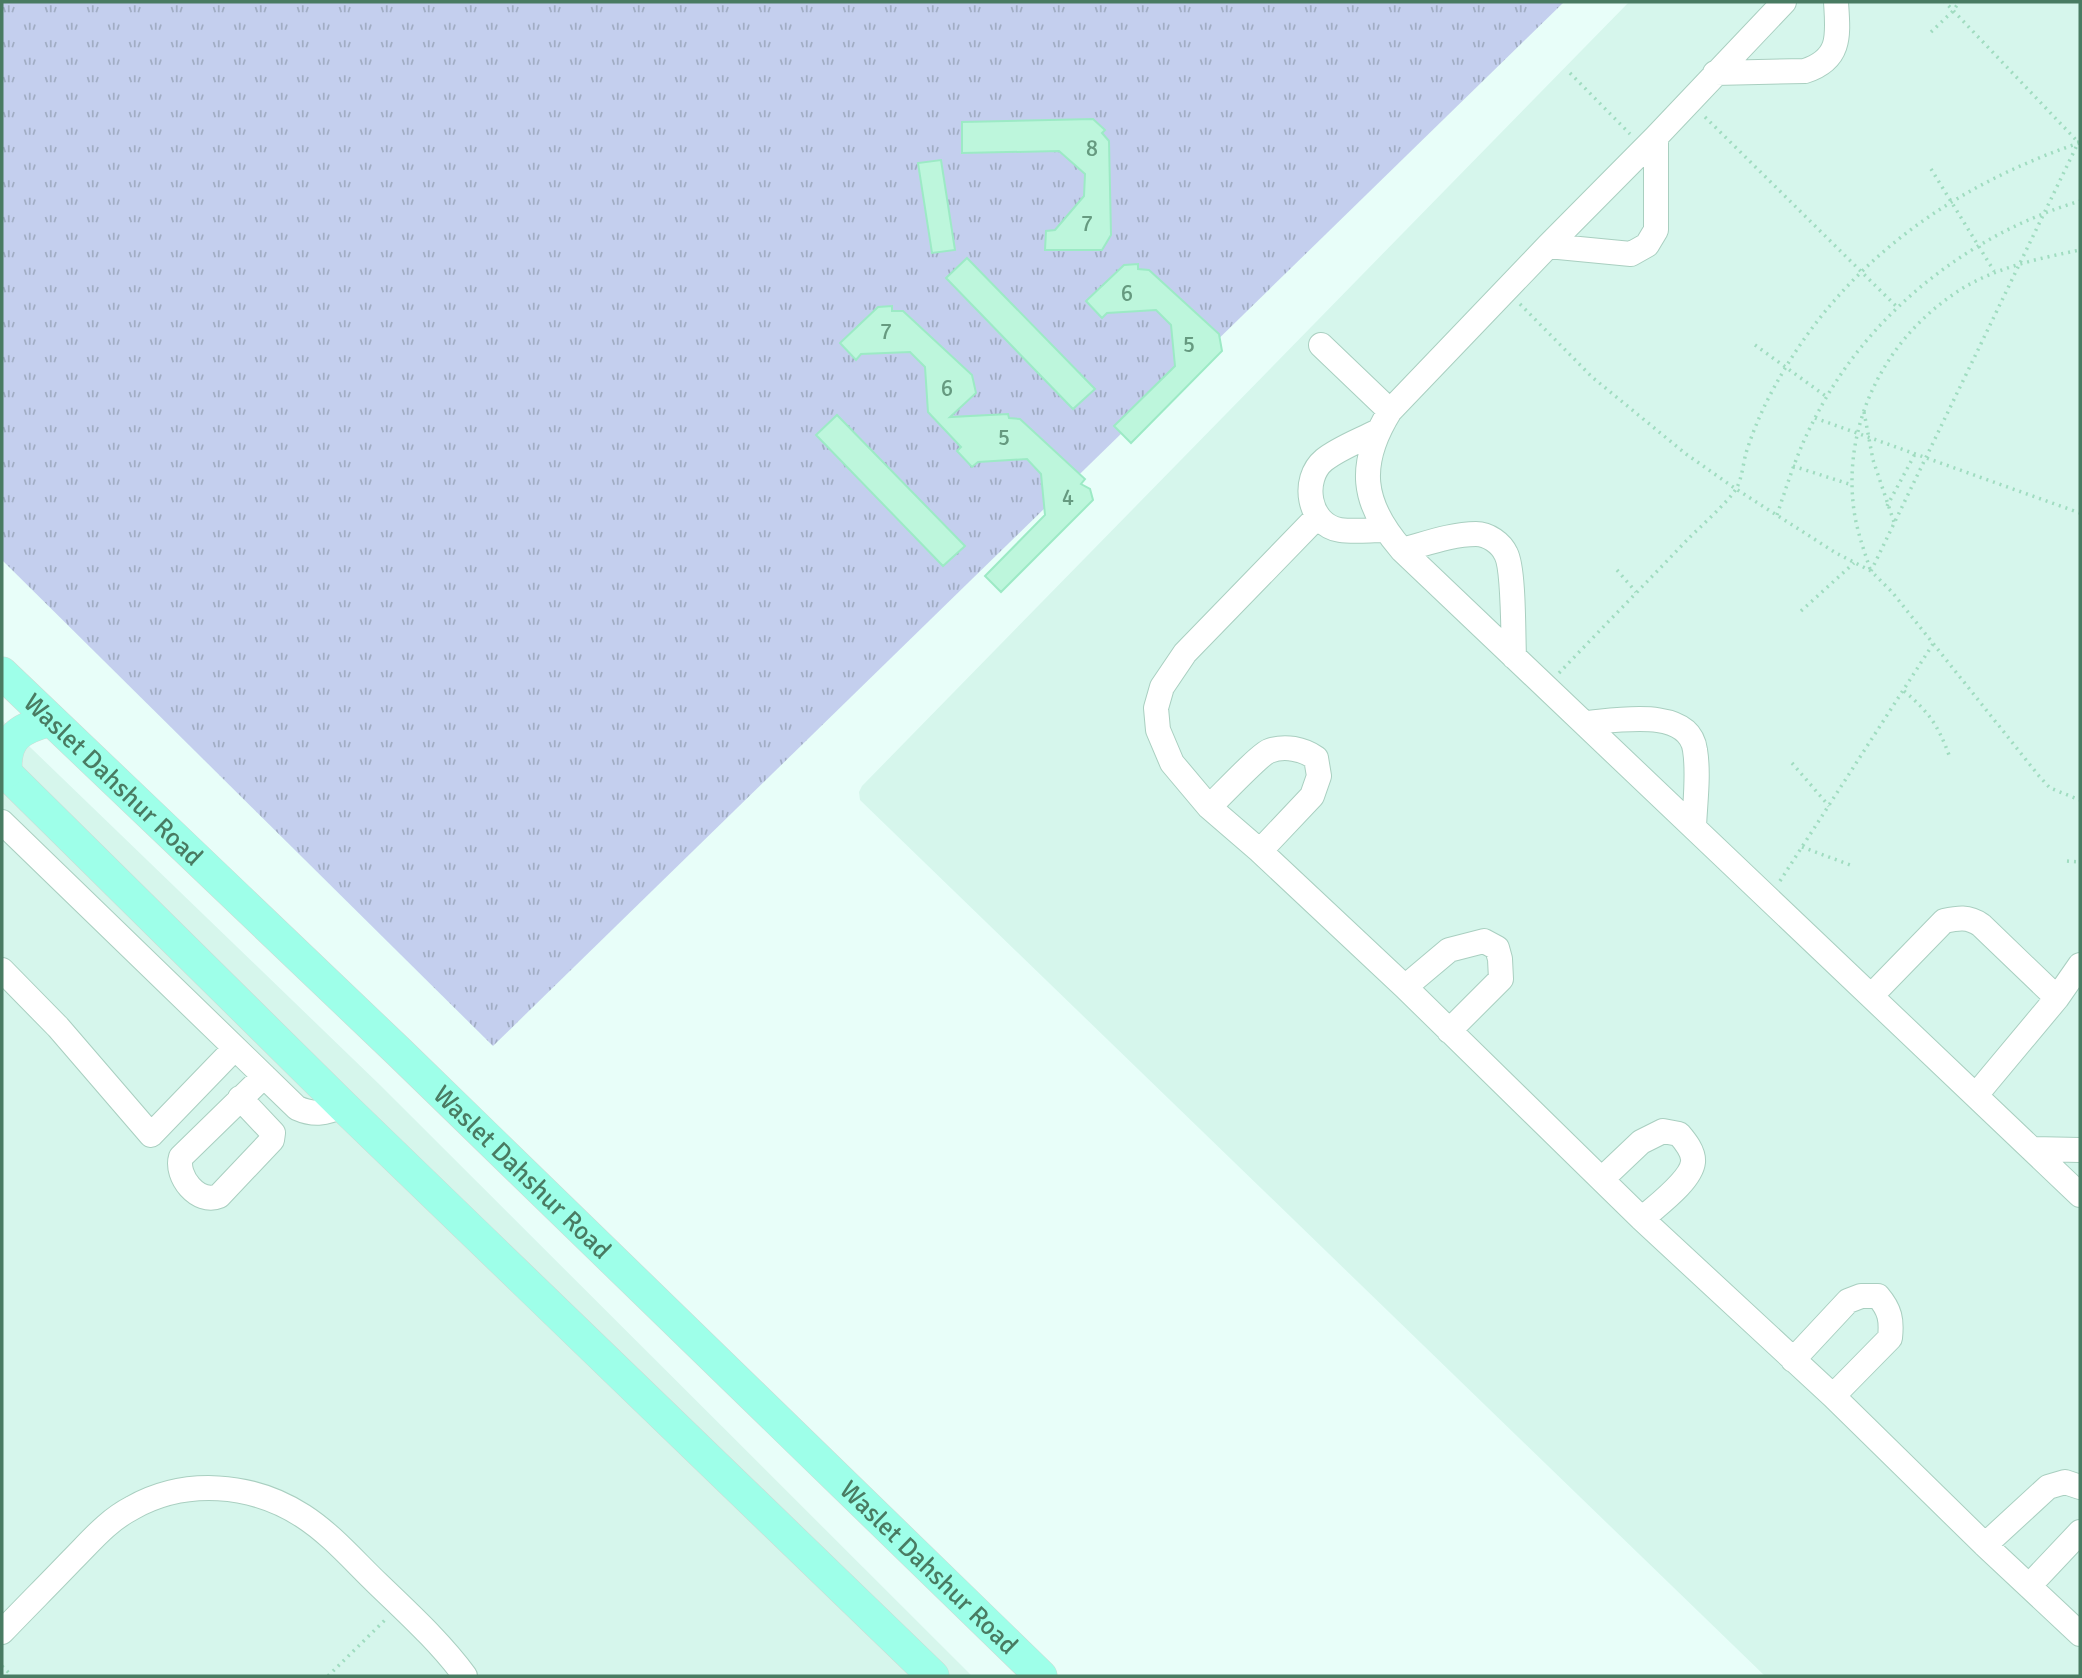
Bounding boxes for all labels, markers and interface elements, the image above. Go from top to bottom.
house number: 8 [1086,134,1098,163]
house number: 7 [1081,209,1093,238]
house number: 6 [1121,279,1133,308]
house number: 7 [880,317,892,346]
house number: 5 [1183,330,1195,359]
house number: 6 [941,374,953,403]
house number: 5 [998,423,1010,452]
house number: 4 [1062,483,1074,512]
street label: Waslet Dahshur Road [16,687,209,873]
street label: Waslet Dahshur Road [426,1079,617,1266]
street label: Waslet Dahshur Road [833,1474,1024,1662]

